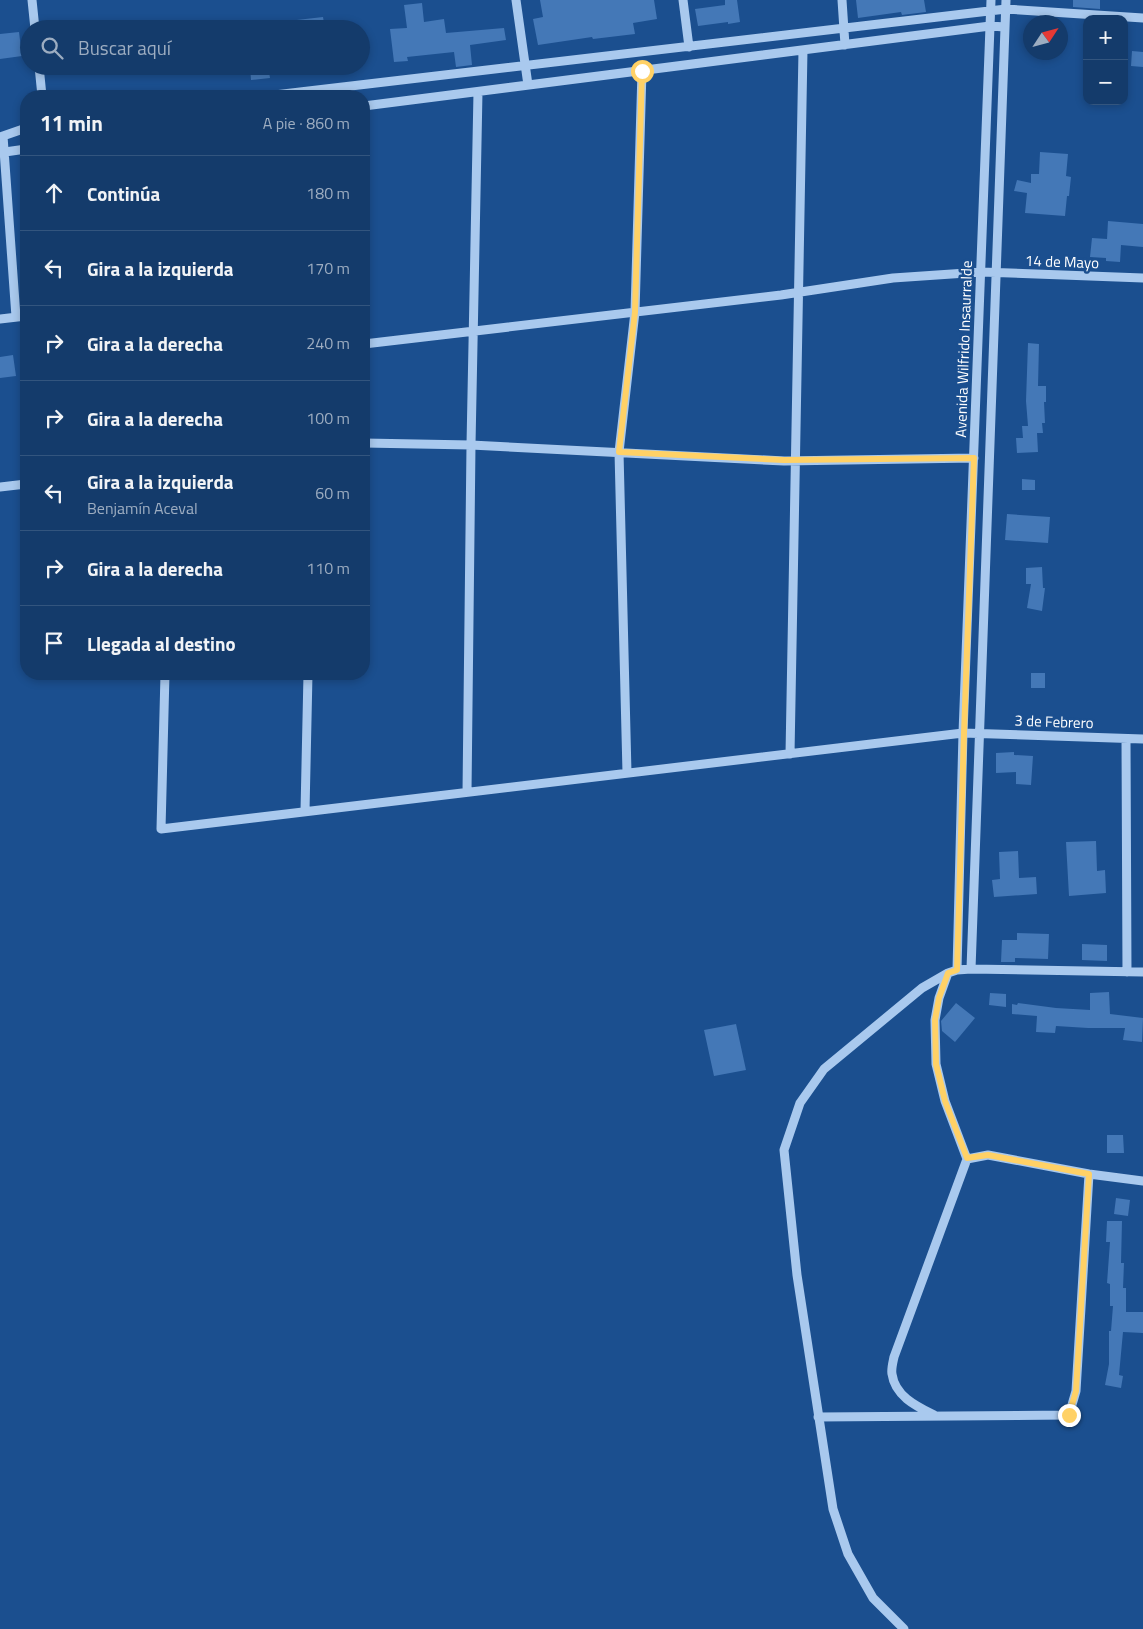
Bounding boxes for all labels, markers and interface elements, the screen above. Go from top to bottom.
north arrow [1023,15,1068,60]
map controls [1083,15,1128,105]
button: + [1083,15,1128,60]
search box [20,20,370,75]
text: Buscar aquí [78,33,171,62]
icon: search [38,34,66,62]
route start [631,60,654,83]
button: − [1083,60,1128,105]
text: 11 min [40,107,103,139]
text: A pie · 860 m [263,111,350,135]
icon: ahead [40,179,68,207]
text: Continúa [87,179,160,208]
text: 180 m [306,181,350,205]
street label: 14 de Mayo [1025,249,1099,274]
icon: left [40,254,68,282]
text: Gira a la izquierda [87,254,234,283]
text: 170 m [306,256,350,280]
street label: Avenida Wilfrido Insaurralde [949,260,978,438]
icon: right [40,329,68,357]
text: Gira a la derecha [87,329,223,358]
text: 240 m [306,331,350,355]
icon: right [40,404,68,432]
text: Gira a la derecha [87,404,223,433]
text: 100 m [306,406,350,430]
text: Gira a la izquierda [87,467,234,496]
icon: left [40,479,68,507]
text: 60 m [315,481,350,505]
text: Benjamín Aceval [87,496,198,520]
icon: right [40,554,68,582]
text: Gira a la derecha [87,554,223,583]
text: 110 m [306,556,350,580]
icon: arrive [40,629,68,657]
text: Llegada al destino [87,629,236,658]
street label: 3 de Febrero [1014,709,1094,734]
route end [1058,1404,1081,1427]

